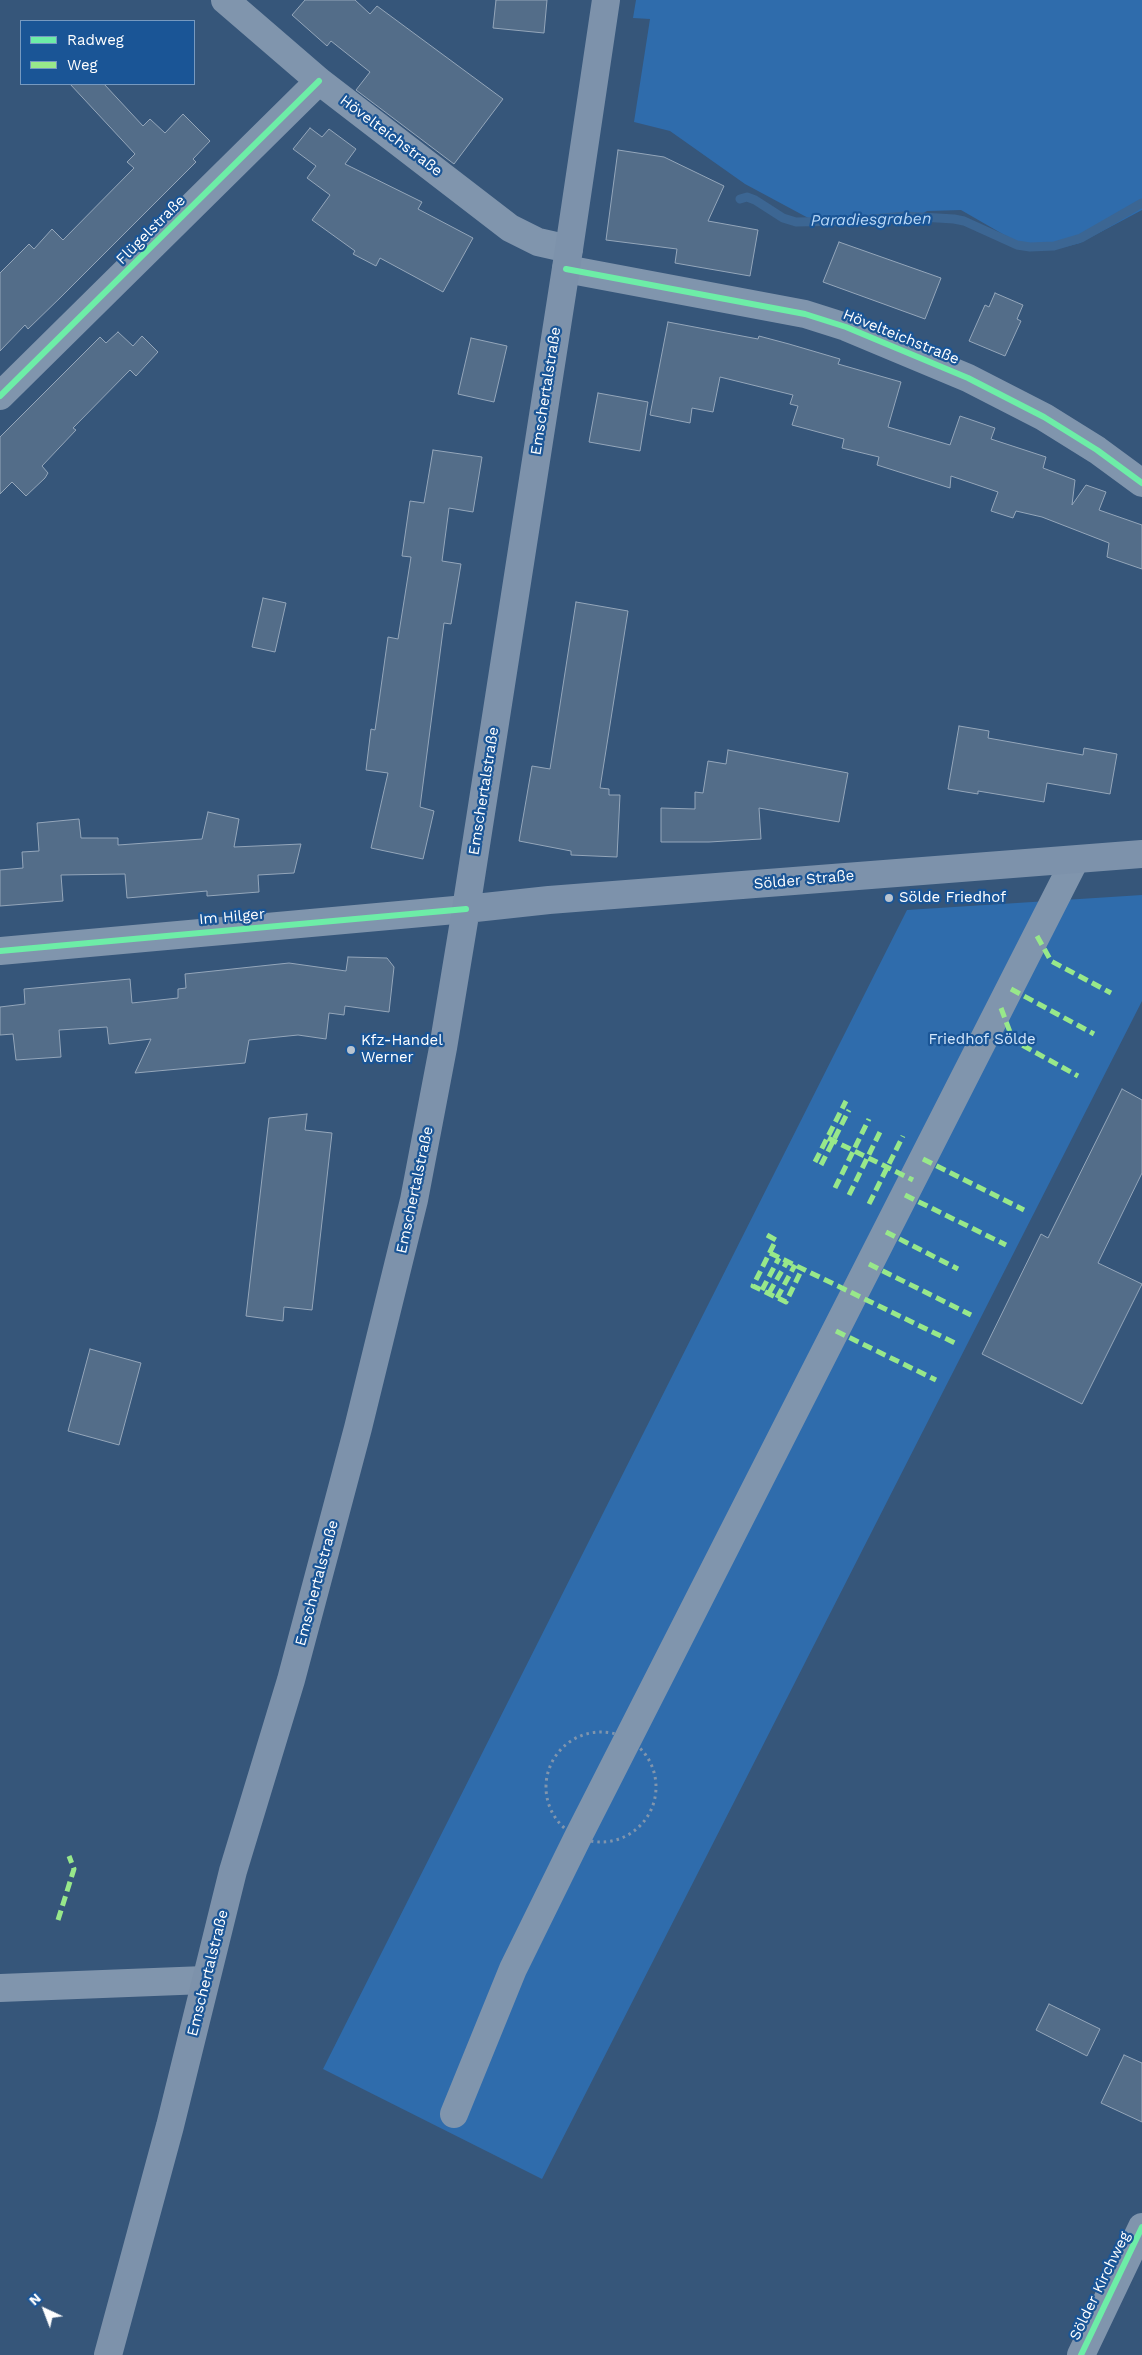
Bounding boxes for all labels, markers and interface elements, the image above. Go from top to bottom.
legend [20,20,195,85]
text: Radweg [67,31,124,49]
text: Weg [67,56,98,74]
street label: Hövelteichstraße [336,92,446,180]
street label: Flügelstraße [113,192,189,268]
water label: Paradiesgraben [810,209,932,231]
street label: Hövelteichstraße [840,305,962,369]
street label: Emschertalstraße [527,326,565,456]
street label: Emschertalstraße [465,726,503,856]
street label: Sölder Straße [753,867,855,893]
place label: Sölde Friedhof [899,889,1006,907]
marker: Sölde Friedhof [883,892,895,904]
street label: Im Hilger [198,905,266,929]
park label: Friedhof Sölde [928,1031,1036,1049]
place label: Kfz-Handel Werner [361,1032,443,1067]
marker: Kfz-Handel Werner [345,1044,357,1056]
street label: Emschertalstraße [393,1125,437,1255]
street label: Emschertalstraße [292,1518,342,1648]
street label: Emschertalstraße [184,1908,232,2038]
street label: Sölder Kirchweg [1066,2229,1134,2343]
north arrow [20,2285,70,2335]
text: N [26,2290,44,2308]

